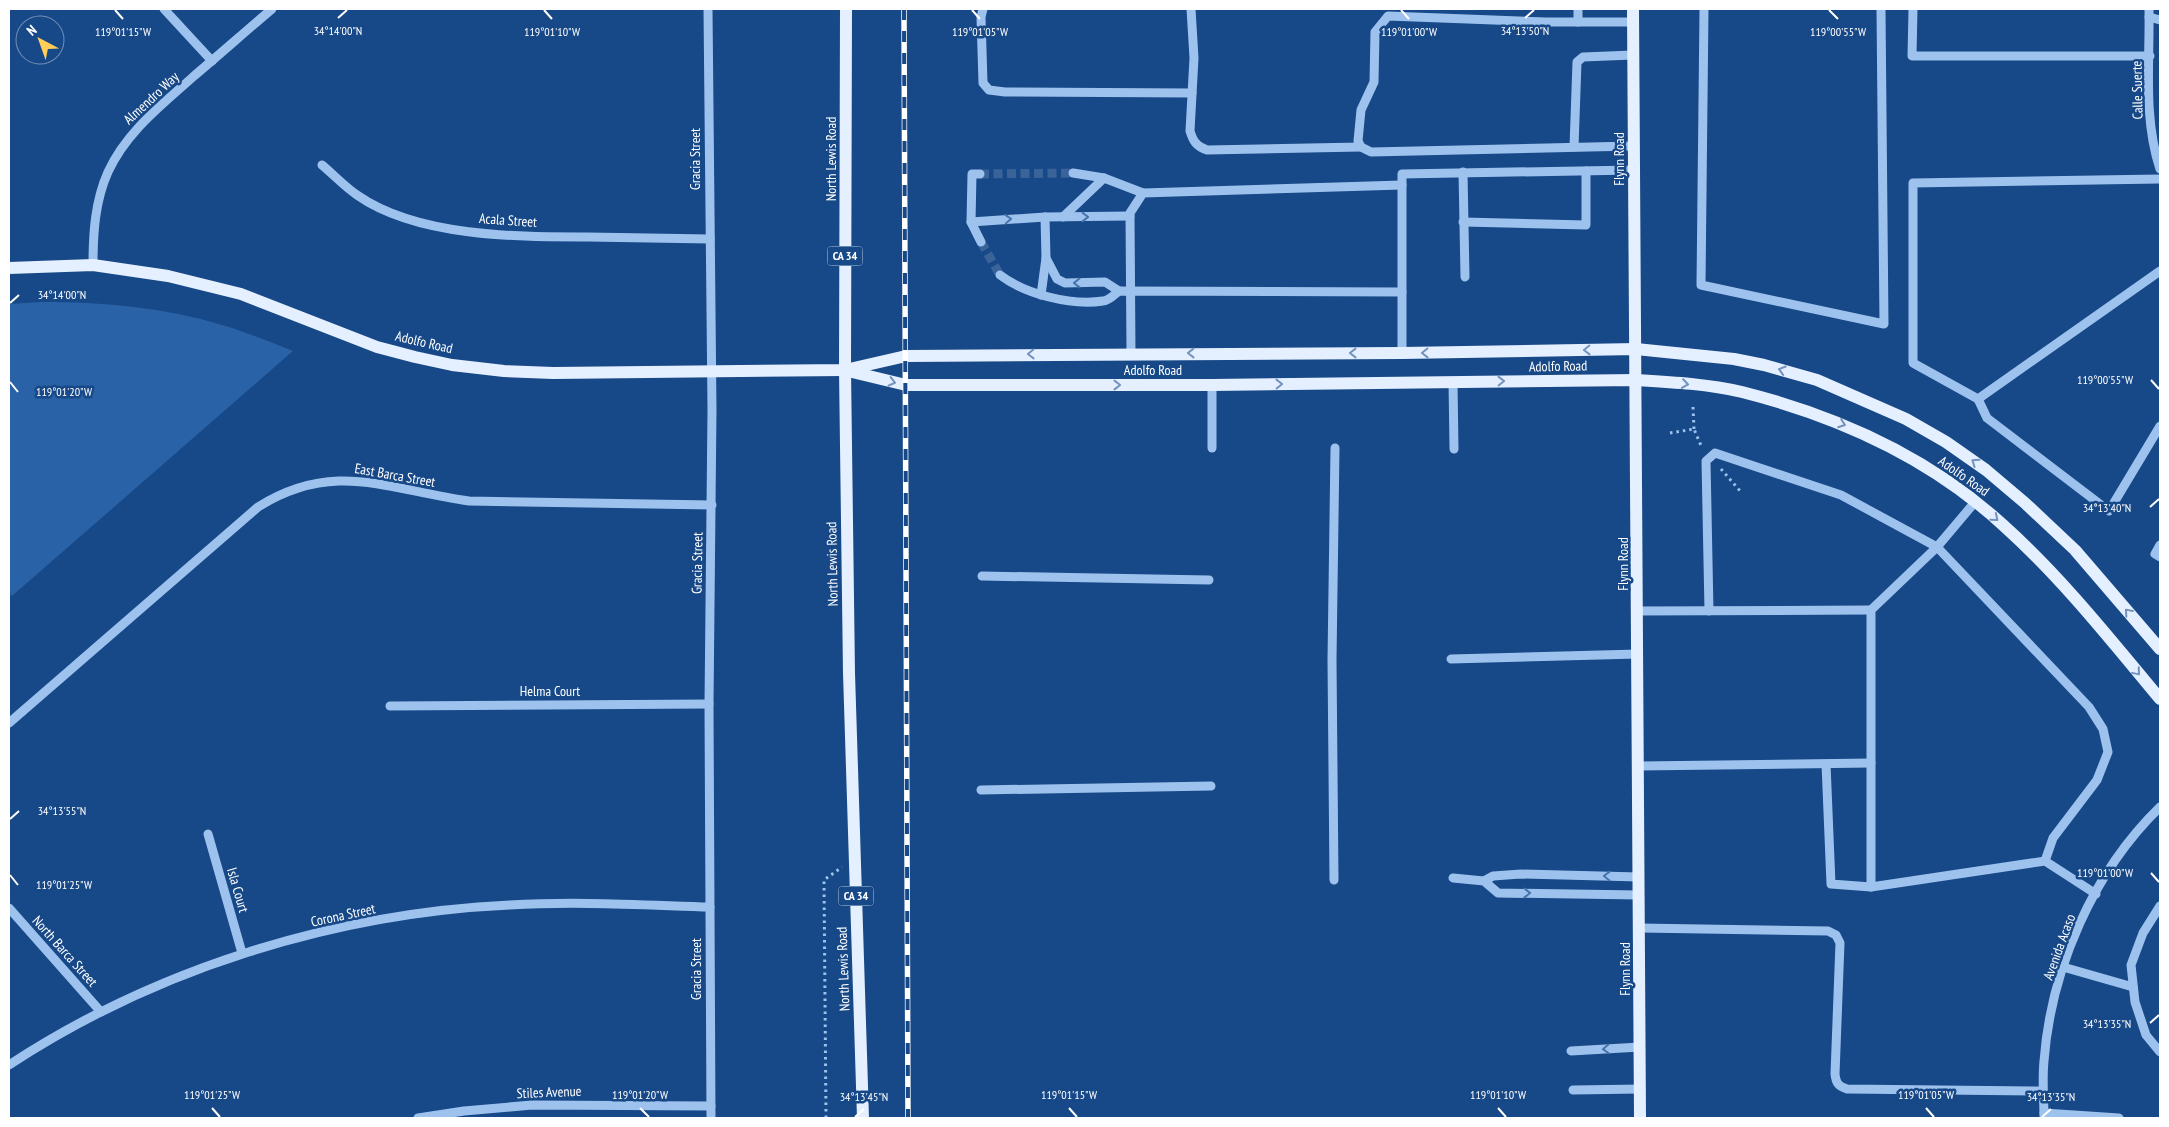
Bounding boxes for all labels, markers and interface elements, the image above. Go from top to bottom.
north arrow [15,15,65,65]
text: N [23,21,40,39]
text: 34°14'00"N [314,23,362,38]
text: 34°13'50"N [1501,23,1549,38]
text: 119°01'15"W [95,24,151,39]
text: 119°01'10"W [524,24,580,39]
text: 119°01'05"W [952,24,1008,39]
text: 119°01'00"W [1381,24,1437,39]
text: 119°00'55"W [1810,24,1866,39]
street label: Calle Suerte [2127,60,2147,119]
street label: Almendro Way [119,67,183,128]
street label: North Lewis Road [822,117,840,201]
street label: Gracia Street [686,128,704,190]
street label: Flynn Road [1610,132,1628,186]
street label: Acala Street [479,209,538,231]
one-way arrow [1082,212,1089,222]
one-way arrow [1004,214,1012,225]
road number: CA 34 [828,247,862,266]
one-way arrow [1073,278,1081,288]
text: 34°14'00"N [38,287,86,302]
street label: Adolfo Road [394,327,454,357]
one-way arrow [1583,344,1591,355]
one-way arrow [1186,348,1194,358]
one-way arrow [1349,348,1356,358]
one-way arrow [1421,348,1428,358]
one-way arrow [1027,349,1035,359]
street label: Adolfo Road [1529,356,1587,376]
street label: Adolfo Road [1124,361,1182,379]
one-way arrow [1779,366,1787,376]
text: 119°00'55"W [2077,372,2133,387]
one-way arrow [888,376,897,387]
one-way arrow [1498,376,1506,386]
one-way arrow [1681,378,1690,388]
one-way arrow [1276,379,1284,389]
one-way arrow [1114,380,1121,390]
text: 119°01'20"W [36,384,92,399]
one-way arrow [1837,418,1846,428]
street label: Adolfo Road [1935,452,1993,500]
street label: East Barca Street [353,459,437,491]
one-way arrow [1972,460,1981,468]
text: 34°13'40"N [2083,500,2131,515]
one-way arrow [1989,512,1998,520]
street label: North Lewis Road [822,522,842,606]
street label: Gracia Street [687,532,707,594]
street label: Flynn Road [1614,537,1632,591]
one-way arrow [2125,609,2134,618]
one-way arrow [2132,666,2140,675]
street label: Helma Court [520,682,580,700]
text: 34°13'55"N [38,803,86,818]
street label: Isla Court [223,865,253,915]
text: 119°01'00"W [2077,865,2133,880]
one-way arrow [1603,871,1610,881]
text: 119°01'25"W [36,877,92,892]
road number: CA 34 [838,886,874,906]
one-way arrow [1524,888,1532,899]
street label: Corona Street [309,899,377,931]
street label: North Barca Street [28,912,102,990]
street label: Avenida Acaso [2039,912,2079,982]
street label: North Lewis Road [833,926,853,1012]
street label: Gracia Street [687,938,705,1000]
street label: Flynn Road [1616,942,1634,996]
text: 34°13'35"N [2083,1016,2131,1031]
one-way arrow [1601,1043,1609,1054]
street label: Stiles Avenue [516,1082,582,1102]
text: 119°01'25"W [184,1087,240,1102]
text: 119°01'20"W [612,1087,668,1102]
text: 119°01'15"W [1041,1087,1097,1102]
text: 119°01'10"W [1470,1087,1526,1102]
text: 119°01'05"W [1898,1087,1954,1102]
text: 34°13'45"N [840,1089,888,1104]
text: 34°13'35"N [2027,1089,2075,1104]

